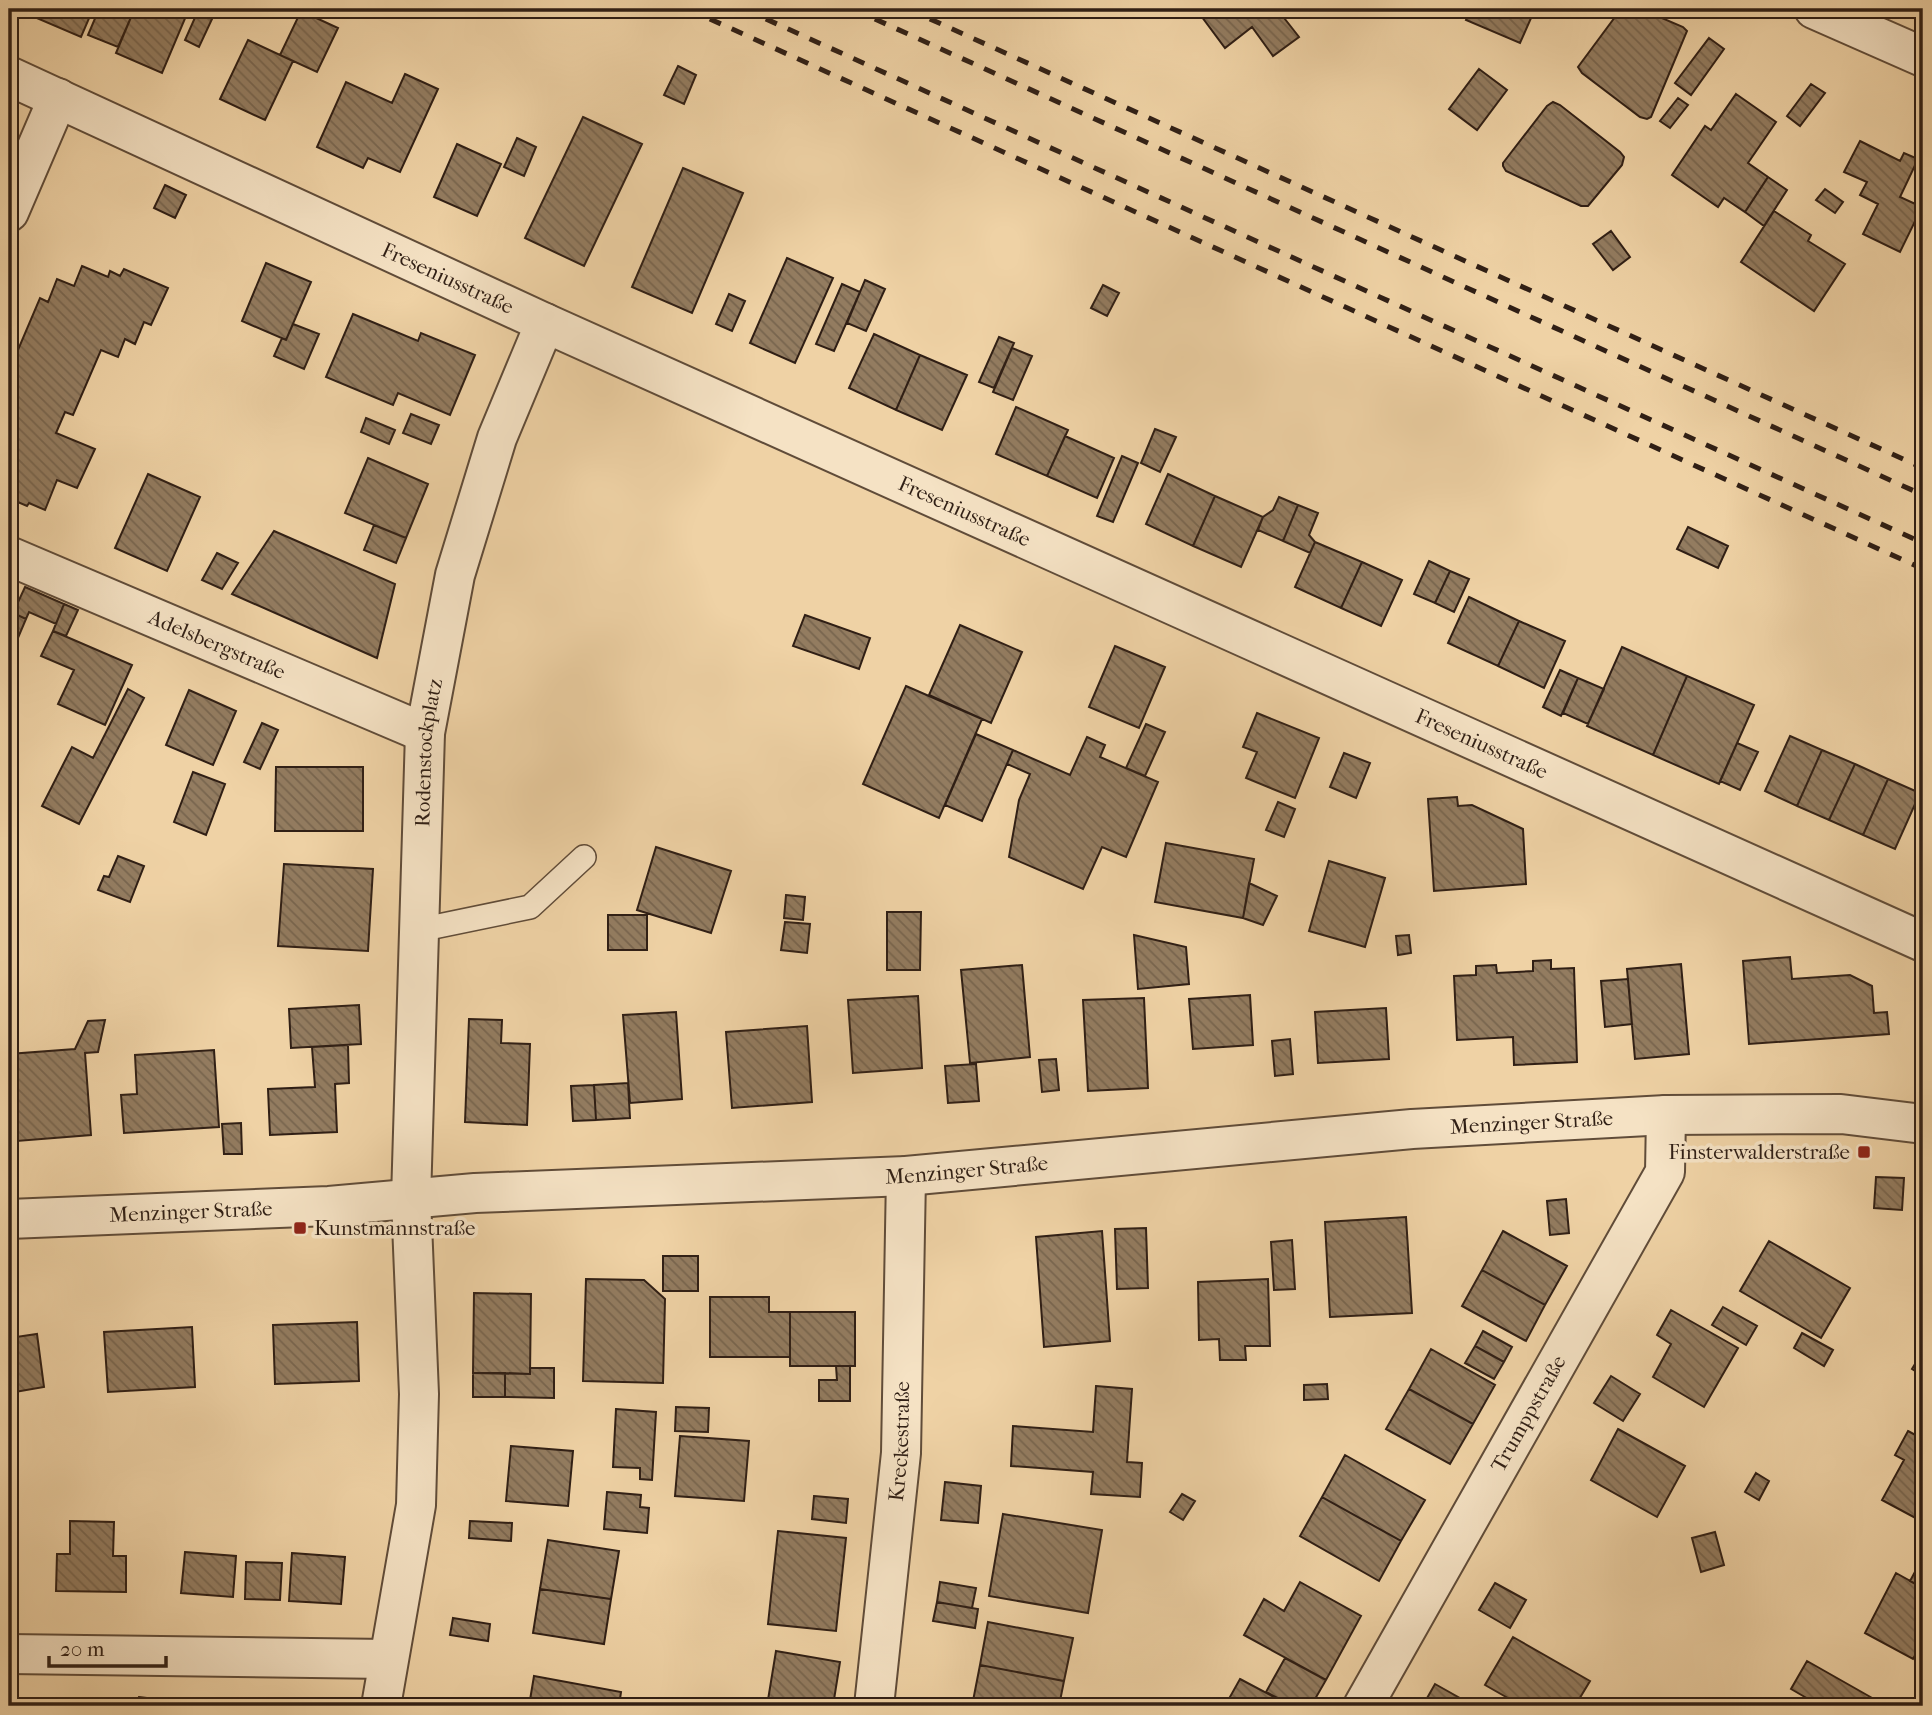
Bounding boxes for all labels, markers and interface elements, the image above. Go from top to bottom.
street label: Freseniusstraße [378,237,517,319]
street label: Freseniusstraße [895,471,1034,552]
street label: Adelsbergstraße [144,604,289,684]
street label: Rodenstockplatz [410,677,447,827]
street label: Freseniusstraße [1412,704,1552,784]
street label: Menzinger Straße [1449,1106,1614,1139]
place label: Finsterwalderstraße [1668,1140,1850,1164]
marker: Finsterwalderstraße [1856,1144,1872,1160]
street label: Menzinger Straße [885,1151,1049,1189]
street label: Menzinger Straße [109,1196,273,1227]
place label: Kunstmannstraße [314,1216,476,1240]
marker: Kunstmannstraße [292,1220,308,1236]
street label: Trumppstraße [1486,1351,1571,1476]
street label: Kreckestraße [884,1381,914,1503]
scale bar [49,1624,166,1668]
text: 20 m [60,1637,105,1661]

